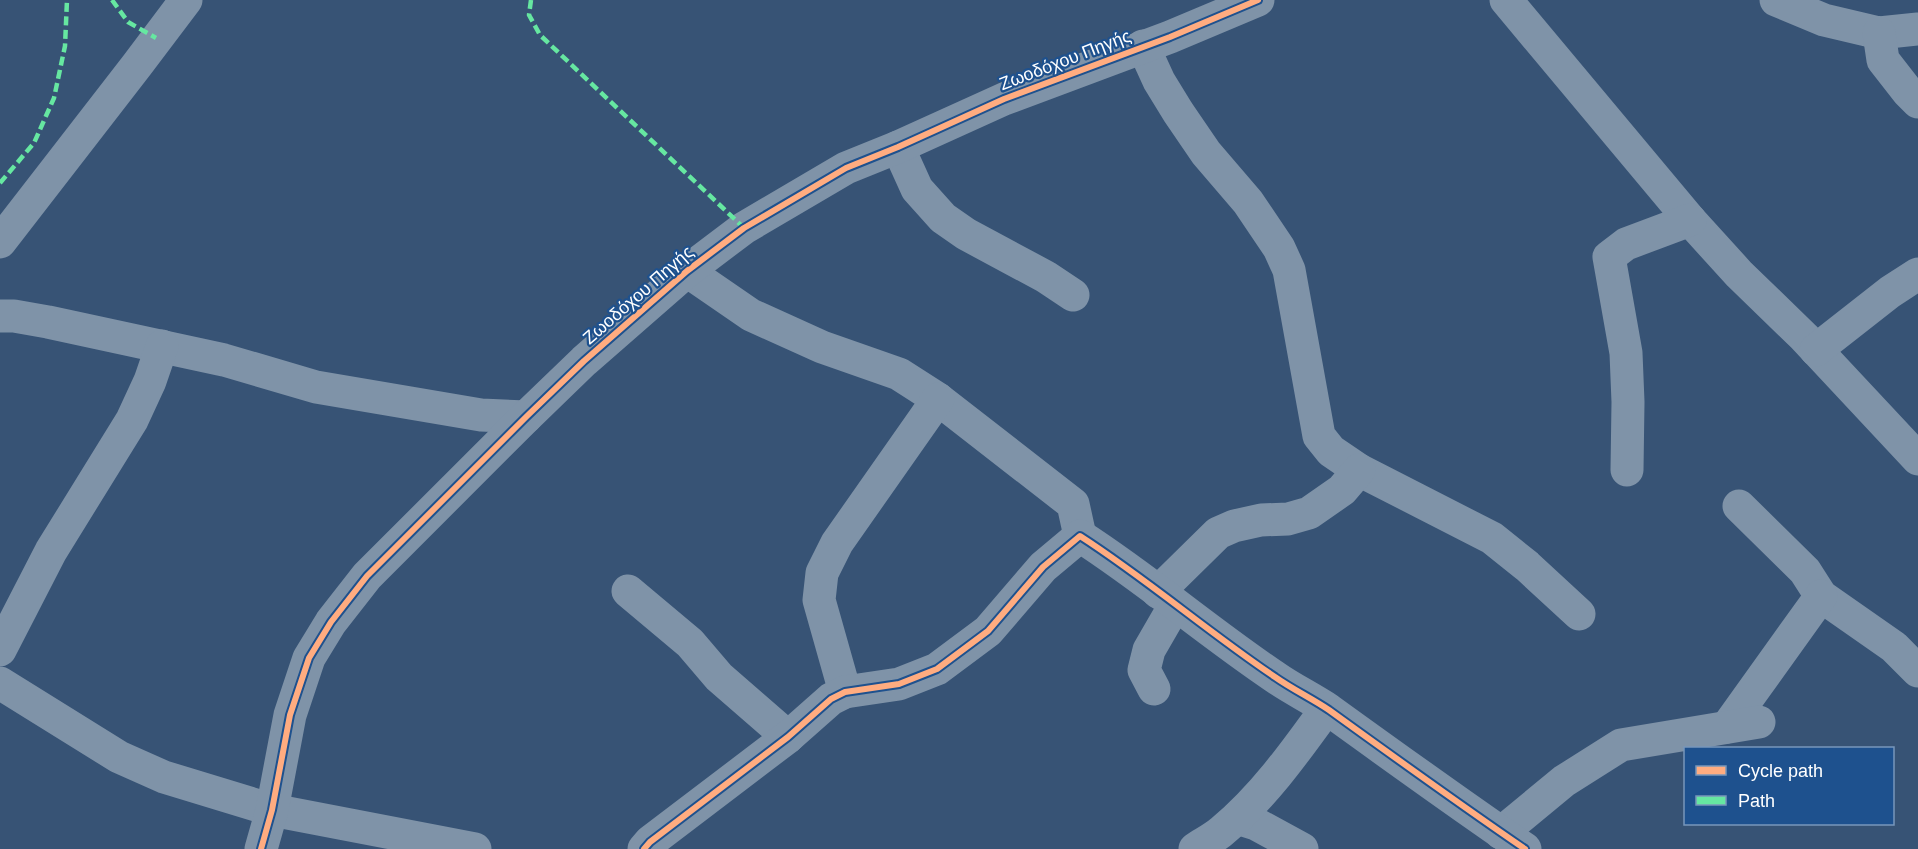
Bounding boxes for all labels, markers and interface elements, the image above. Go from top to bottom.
street label: Ζωοδόχου Πηγής [996,26,1134,94]
street label: Ζωοδόχου Πηγής [579,242,697,348]
legend [1684,747,1894,825]
text: Cycle path [1738,761,1823,781]
text: Path [1738,791,1775,811]

